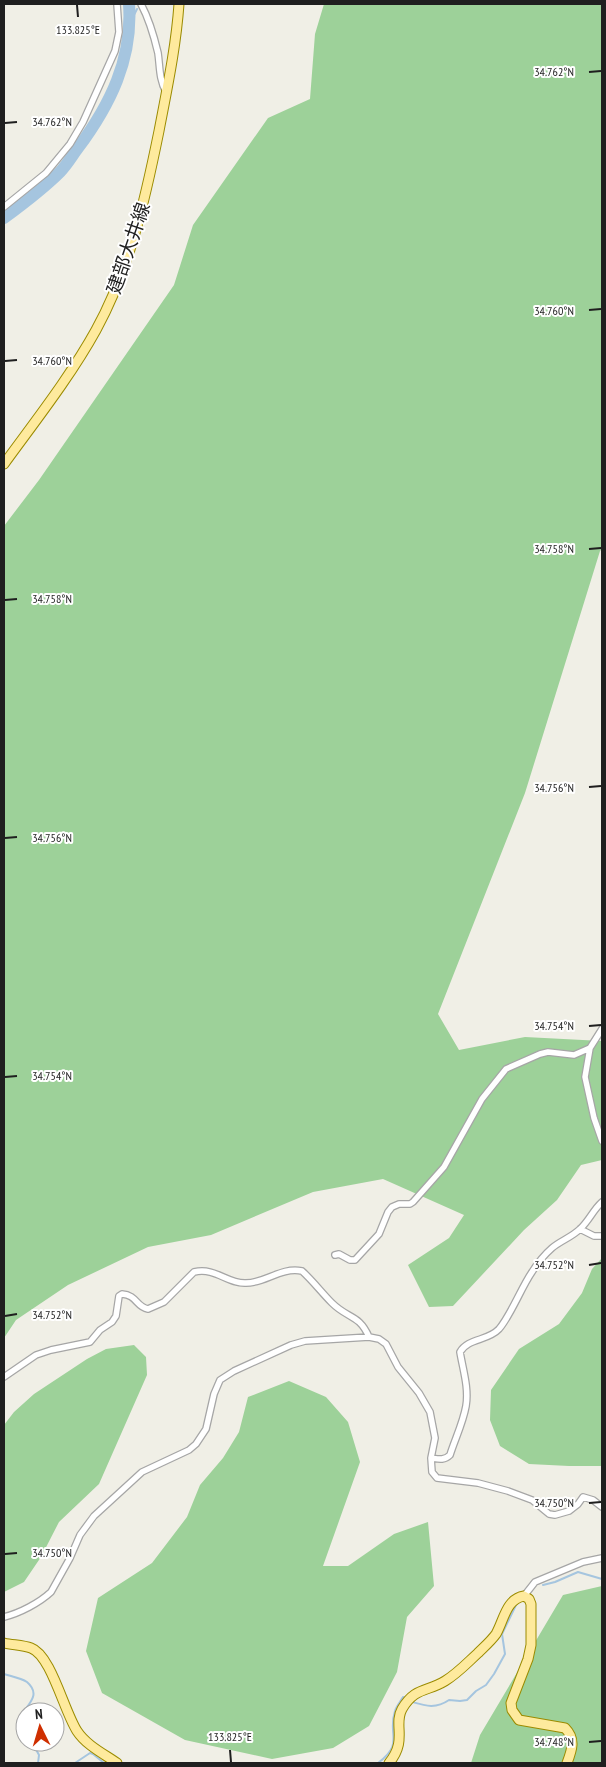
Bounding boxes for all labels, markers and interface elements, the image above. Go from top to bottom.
text: 133.825°E [56,22,100,37]
text: 34.762°N [534,64,574,79]
text: 34.762°N [32,114,72,129]
street label: 建部大井線 [101,199,155,297]
text: 34.760°N [534,303,574,318]
text: 34.760°N [32,353,72,368]
text: 34.758°N [534,541,574,556]
text: 34.758°N [32,591,72,606]
text: 34.756°N [534,780,574,795]
text: 34.756°N [32,830,72,845]
text: 34.754°N [534,1018,574,1033]
text: 34.754°N [32,1068,72,1083]
text: 34.752°N [534,1257,574,1272]
text: 34.752°N [32,1307,72,1322]
text: 34.750°N [534,1495,574,1510]
text: 34.750°N [32,1545,72,1560]
north arrow [15,1702,65,1752]
text: N [34,1705,43,1723]
text: 133.825°E [208,1729,252,1744]
text: 34.748°N [534,1734,574,1749]

